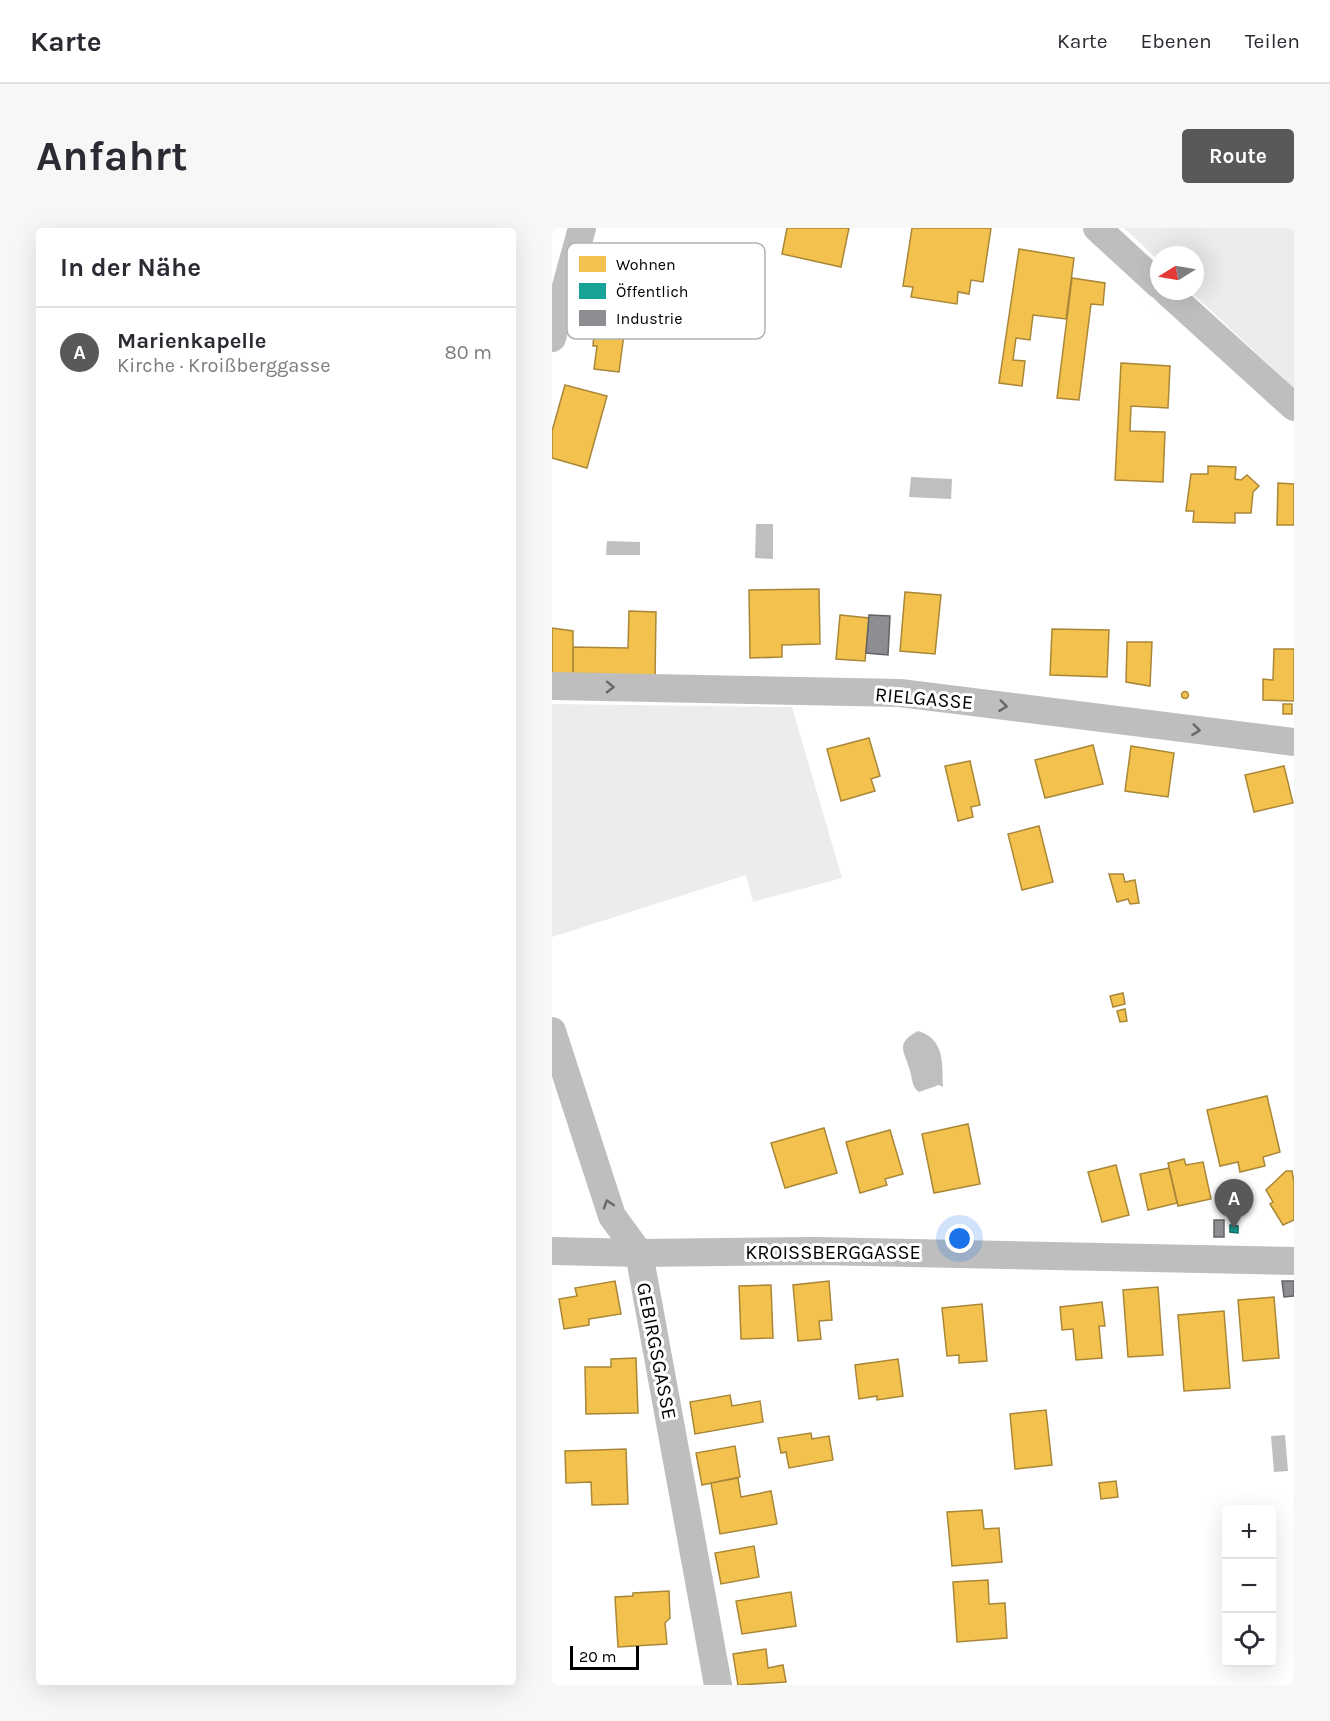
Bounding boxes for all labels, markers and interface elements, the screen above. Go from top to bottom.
text: Karte [30,25,102,58]
text: Karte [1057,29,1108,53]
text: Ebenen [1141,29,1212,53]
text: Teilen [1245,29,1300,53]
button: Route [1182,129,1294,183]
text: Anfahrt [36,131,188,181]
legend [567,243,765,339]
north arrow [1150,246,1204,300]
text: In der Nähe [60,252,201,283]
text: Wohnen [616,255,676,274]
text: Öffentlich [616,282,688,301]
text: Industrie [616,309,683,328]
text: Marienkapelle [117,328,266,354]
text: A [73,341,86,364]
text: 80 m [444,341,492,364]
text: Kirche · Kroißberggasse [117,354,331,377]
one-way arrow [606,681,615,693]
street label: RIELGASSE [874,683,974,714]
one-way arrow [998,699,1007,711]
one-way arrow [1191,723,1201,736]
pin: A [1214,1180,1254,1229]
one-way arrow [603,1199,615,1210]
your location [945,1224,974,1253]
street label: KROISSBERGGASSE [745,1241,921,1264]
street label: GEBIRGSGASSE [632,1281,681,1422]
map controls [1222,1505,1276,1667]
button: + [1222,1505,1276,1559]
button: − [1222,1559,1276,1613]
button: locate [1222,1613,1276,1667]
scale bar [570,1643,639,1670]
text: 20 m [579,1647,617,1666]

